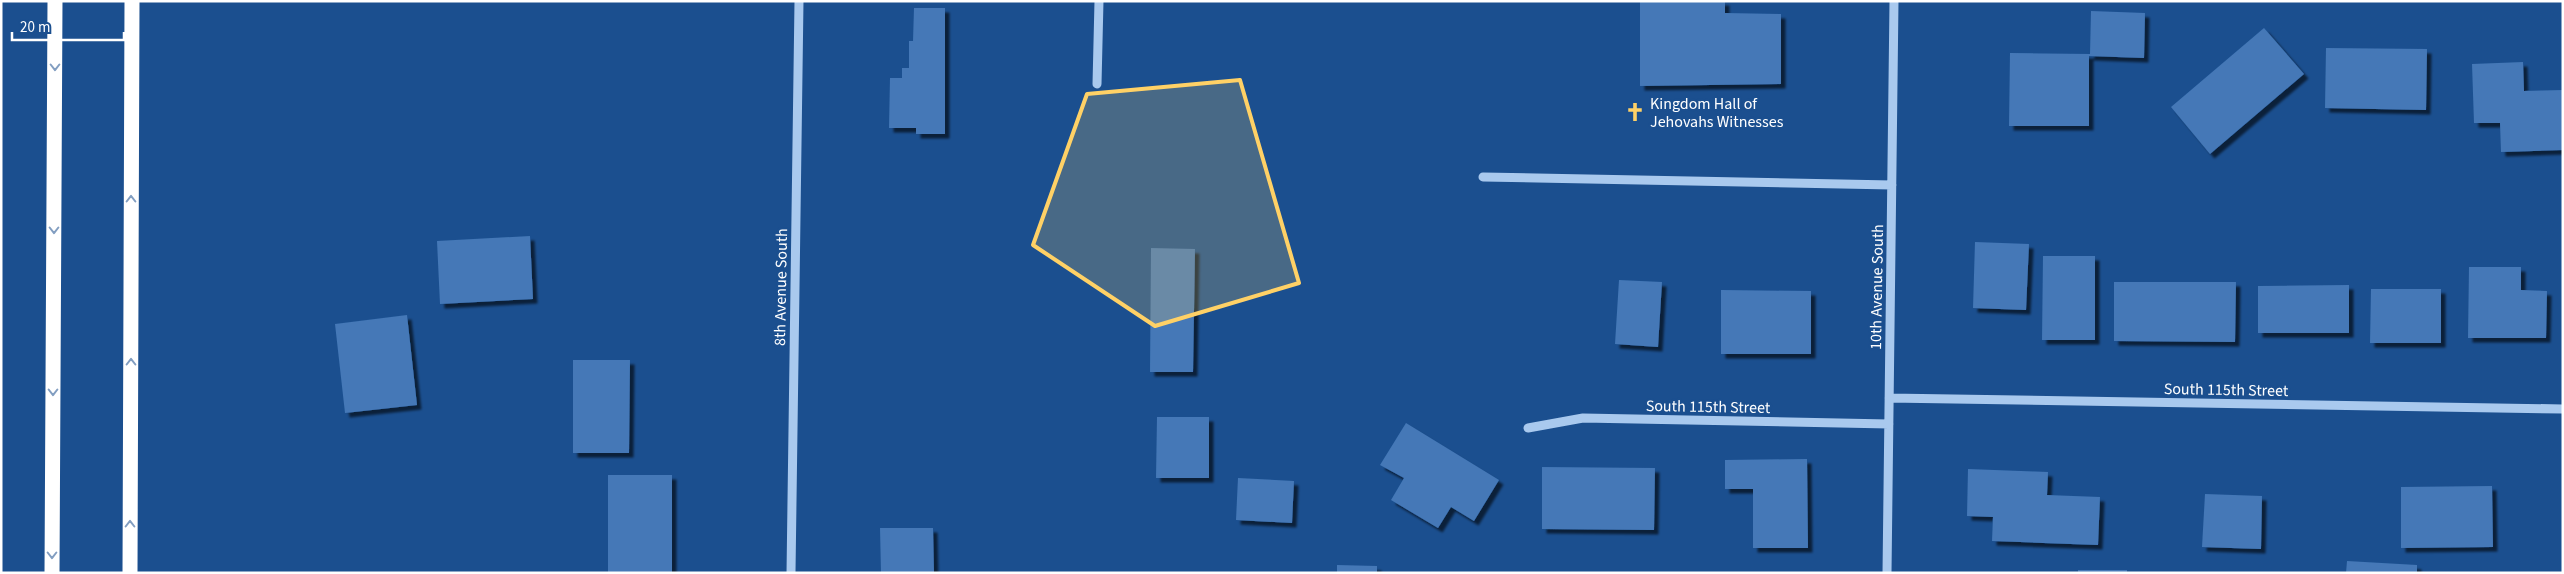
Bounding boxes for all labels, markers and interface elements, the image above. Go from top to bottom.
scale bar [12,10,125,42]
text: 20 m [20,17,50,38]
one-way arrow [49,64,60,72]
place label: Kingdom Hall of Jehovahs Witnesses [1650,93,1784,133]
church icon: Kingdom Hall of Jehovahs Witnesses [1624,101,1646,123]
one-way arrow [126,195,136,202]
street label: 10th Avenue South [1865,224,1889,350]
one-way arrow [49,226,59,234]
street label: 8th Avenue South [769,228,793,346]
one-way arrow [126,357,136,365]
street label: South 115th Street [2164,378,2289,402]
one-way arrow [48,389,58,397]
street label: South 115th Street [1646,395,1771,419]
one-way arrow [125,520,135,528]
one-way arrow [47,552,57,559]

